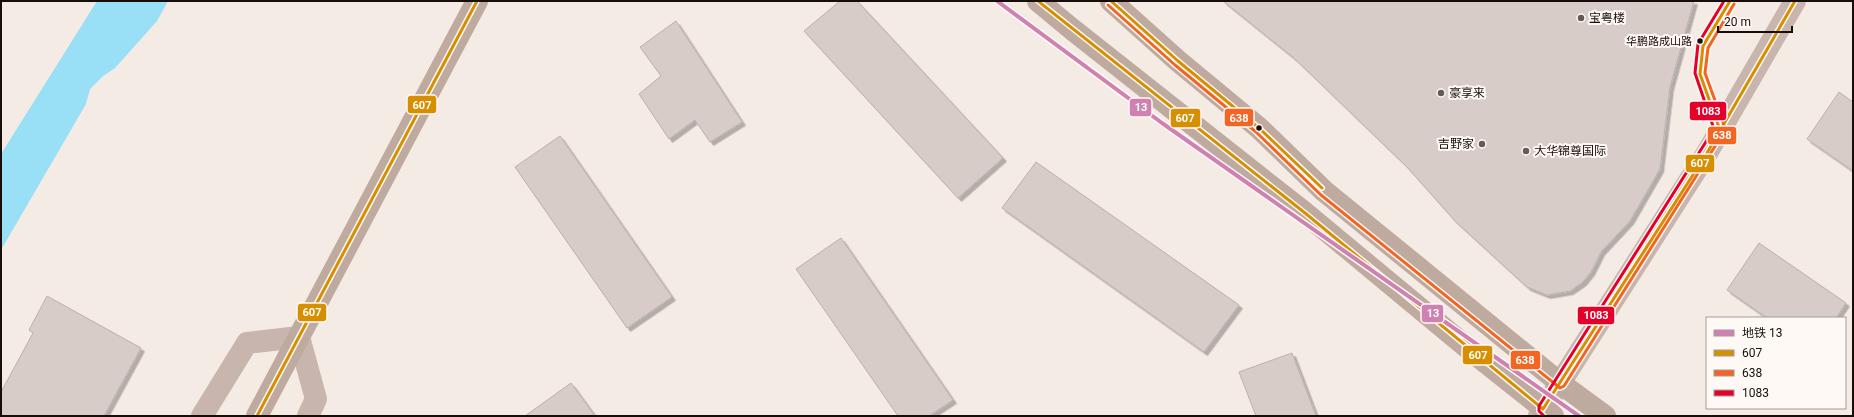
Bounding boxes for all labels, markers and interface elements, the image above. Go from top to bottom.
scale bar [1718,8,1792,34]
place label: 宝粤楼 [1589,11,1625,25]
marker: 宝粤楼 [1576,13,1586,23]
text: 20 m [1724,15,1751,29]
place label: 华鹏路成山路 [1626,35,1692,48]
marker: 华鹏路成山路 [1695,36,1705,46]
place label: 豪享来 [1449,86,1485,100]
marker: 豪享来 [1436,88,1446,98]
line badge: 607 [407,95,437,114]
line badge: 13 [1129,98,1152,117]
text: 607 [413,99,431,112]
text: 13 [1135,101,1147,114]
line badge: 1083 [1689,101,1727,121]
text: 1083 [1695,105,1721,118]
line badge: 607 [1170,108,1201,128]
line badge: 638 [1224,108,1254,127]
text: 607 [1176,112,1194,125]
text: 638 [1230,112,1248,125]
unlabelled marker [1254,123,1264,133]
line badge: 638 [1707,126,1737,145]
text: 638 [1713,129,1731,142]
place label: 吉野家 [1438,137,1474,151]
marker: 吉野家 [1477,139,1487,149]
place label: 大华锦尊国际 [1534,144,1606,158]
marker: 大华锦尊国际 [1521,146,1531,156]
line badge: 607 [1685,154,1715,173]
text: 607 [1691,157,1709,170]
line badge: 607 [297,303,327,322]
line badge: 13 [1421,304,1444,323]
text: 607 [303,306,321,319]
line badge: 1083 [1577,306,1615,325]
text: 13 [1427,307,1439,320]
text: 1083 [1583,309,1609,322]
legend [1706,317,1846,409]
text: 地铁 13 [1742,326,1782,340]
line badge: 607 [1462,345,1493,365]
text: 607 [1742,346,1762,360]
text: 607 [1469,349,1487,362]
line badge: 638 [1510,350,1541,370]
text: 638 [1516,354,1534,367]
text: 638 [1742,366,1762,380]
text: 1083 [1742,386,1769,400]

